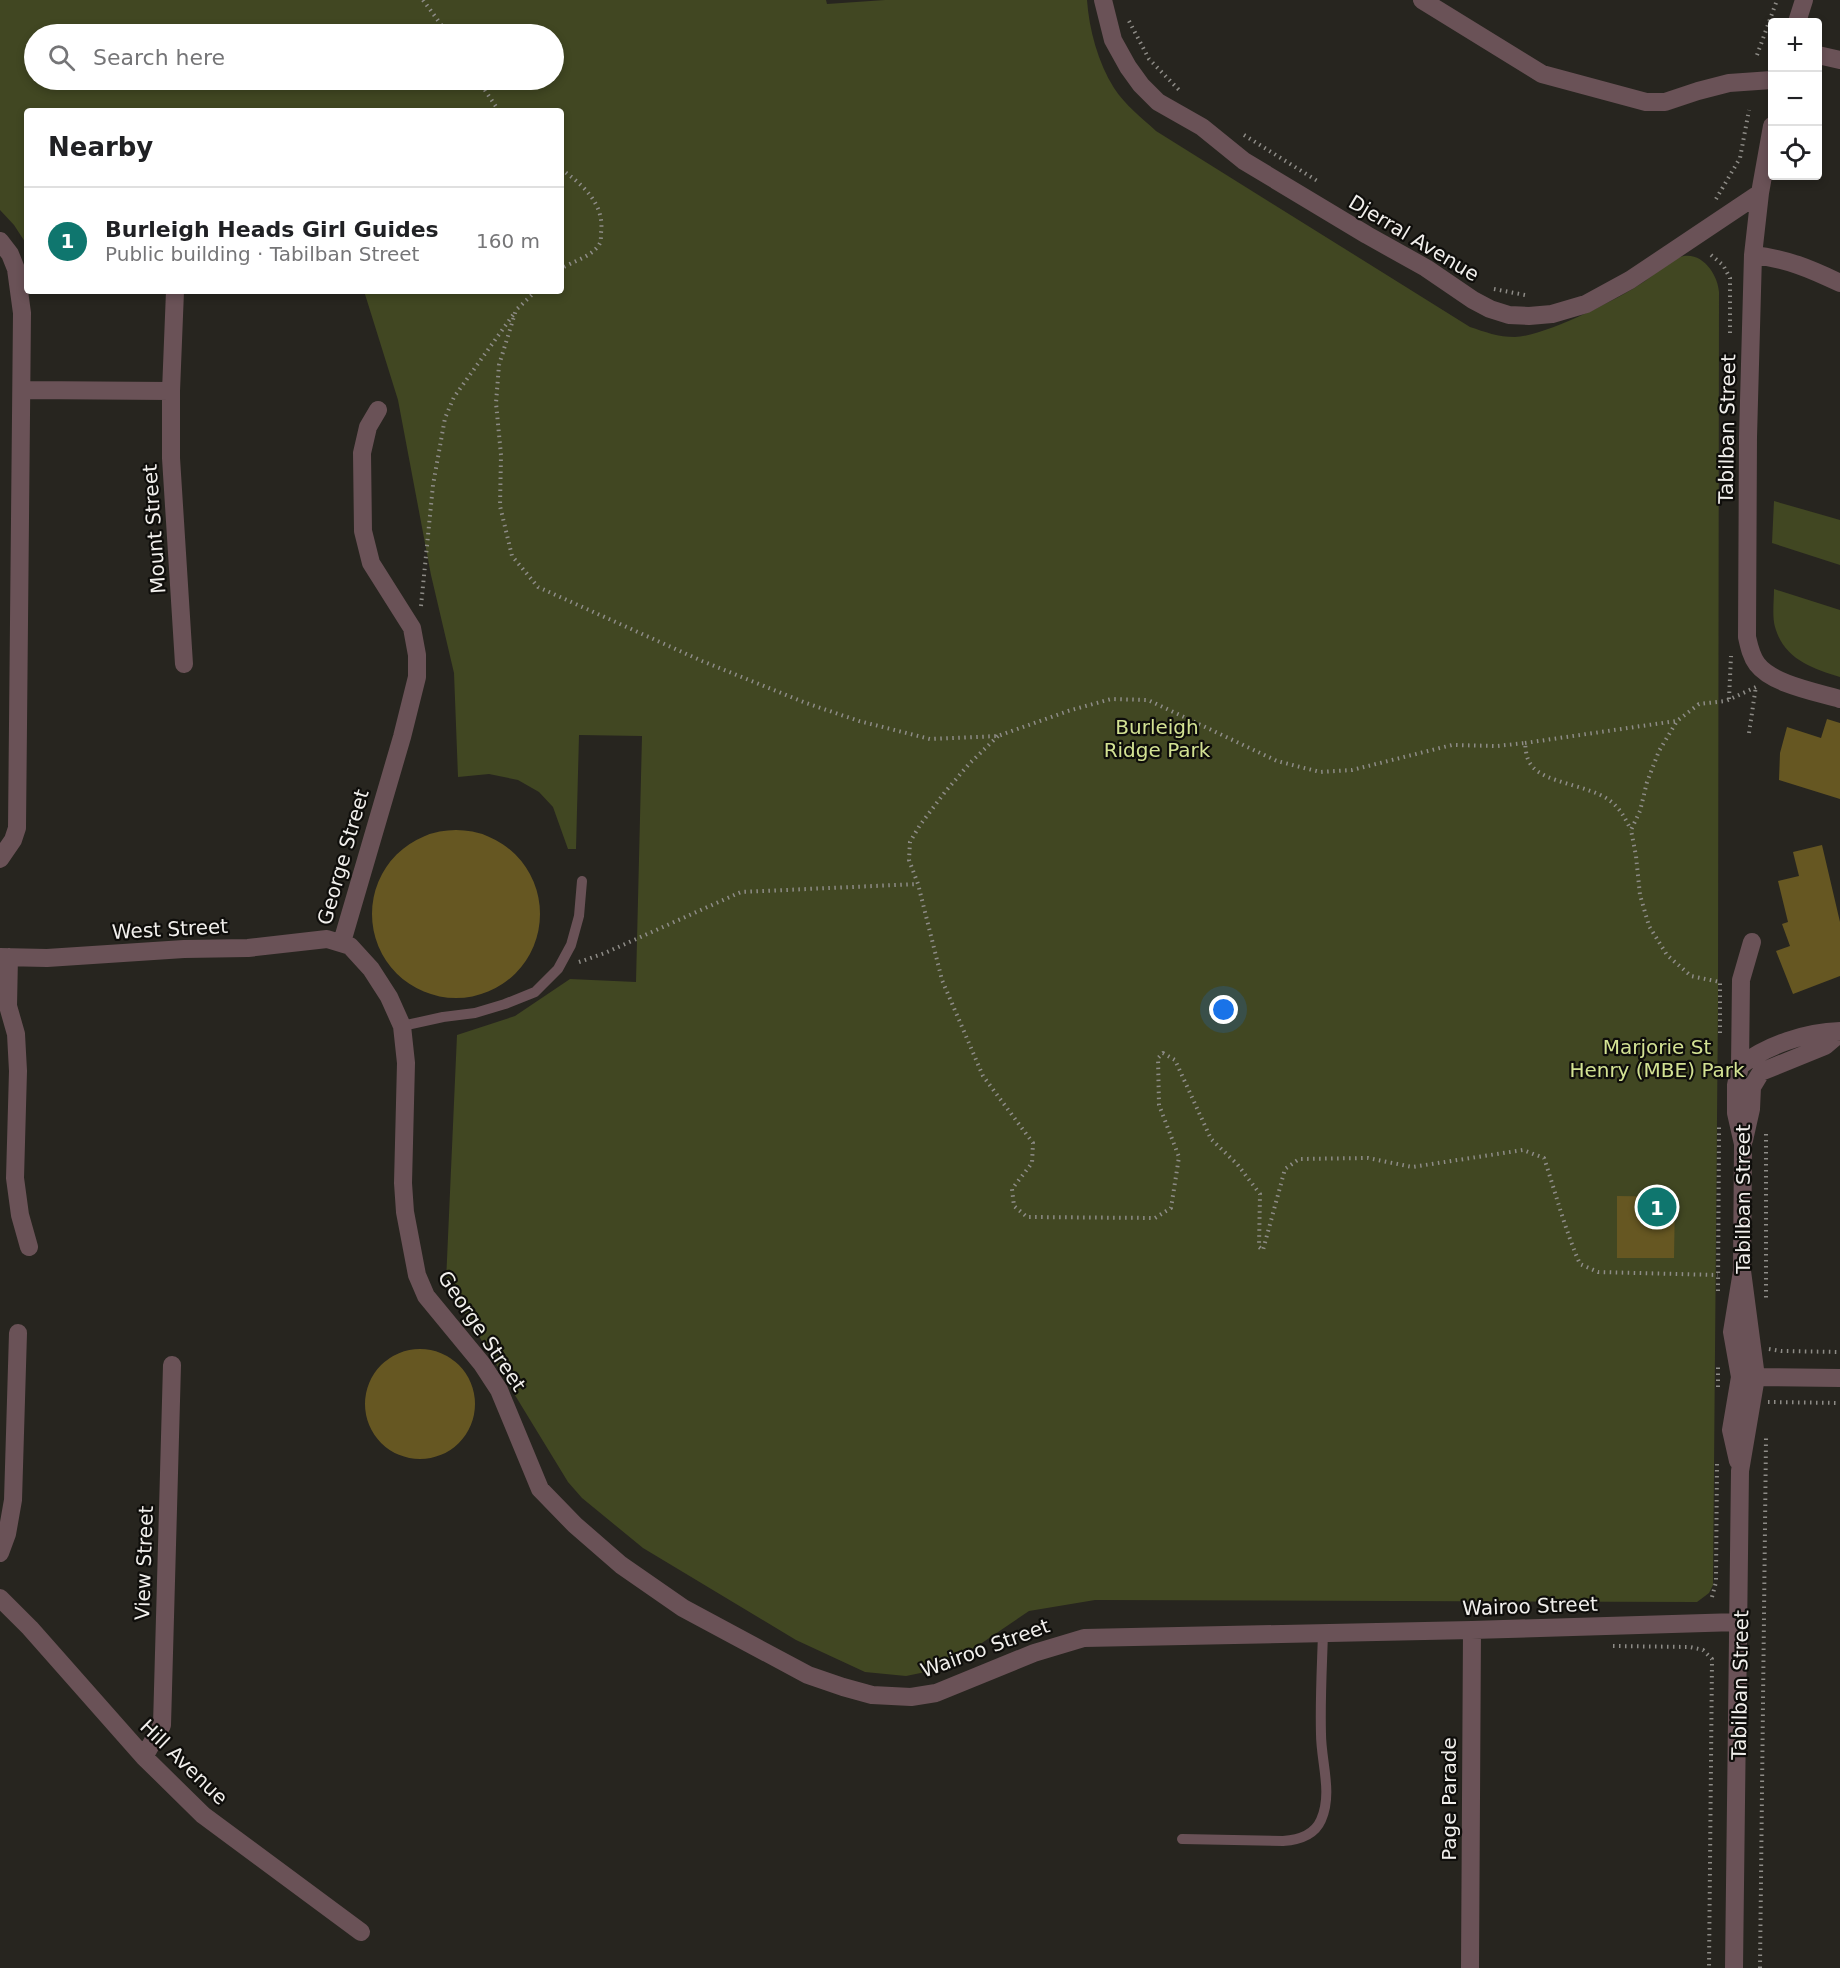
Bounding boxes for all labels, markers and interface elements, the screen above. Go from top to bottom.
map controls [1768,18,1822,180]
button: + [1768,18,1822,72]
search box [24,24,564,90]
icon: search [45,41,78,74]
text: Search here [93,45,225,70]
button: − [1768,72,1822,126]
button: locate [1768,126,1822,180]
text: Nearby [48,132,153,162]
street label: Djerral Avenue [1344,190,1484,286]
text: Burleigh Heads Girl Guides [105,217,439,242]
text: 1 [61,229,74,253]
text: 160 m [476,229,540,253]
text: Public building · Tabilban Street [105,242,419,266]
street label: Tabilban Street [1714,354,1740,505]
street label: Mount Street [137,463,170,595]
park label: Burleigh Ridge Park [1104,715,1211,762]
street label: George Street [312,786,374,928]
street label: West Street [111,914,229,944]
your location [1209,995,1238,1024]
park label: Marjorie St Henry (MBE) Park [1569,1035,1745,1082]
street label: Tabilban Street [1731,1124,1755,1275]
pin: 1 [1638,1184,1676,1230]
street label: George Street [433,1266,531,1396]
street label: View Street [130,1505,158,1621]
street label: Wairoo Street [1462,1592,1598,1620]
street label: Tabilban Street [1727,1610,1753,1761]
street label: Wairoo Street [917,1613,1053,1682]
street label: Hill Avenue [135,1714,233,1810]
street label: Page Parade [1437,1737,1461,1861]

